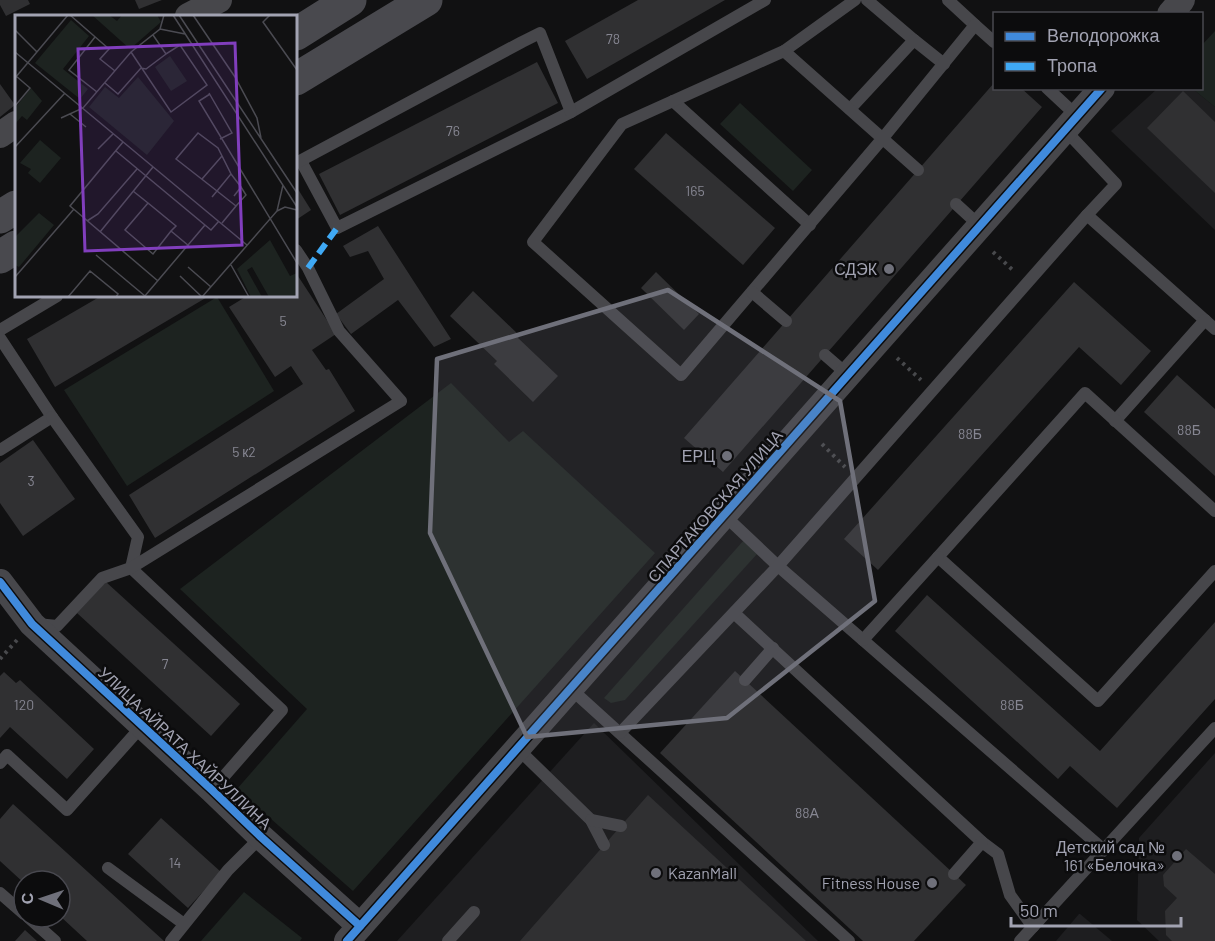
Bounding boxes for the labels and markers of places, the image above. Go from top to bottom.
place label: СДЭК [834,259,878,278]
marker: СДЭК [882,262,896,276]
place label: ЕРЦ [682,446,715,465]
marker: ЕРЦ [720,449,734,463]
place label: Детский сад № 161 «Белочка» [1056,837,1165,874]
marker: Детский сад № 161 «Белочка» [1170,849,1184,863]
place label: KazanMall [668,863,737,882]
marker: KazanMall [649,866,663,880]
place label: Fitness House [822,873,920,892]
marker: Fitness House [925,876,939,890]

